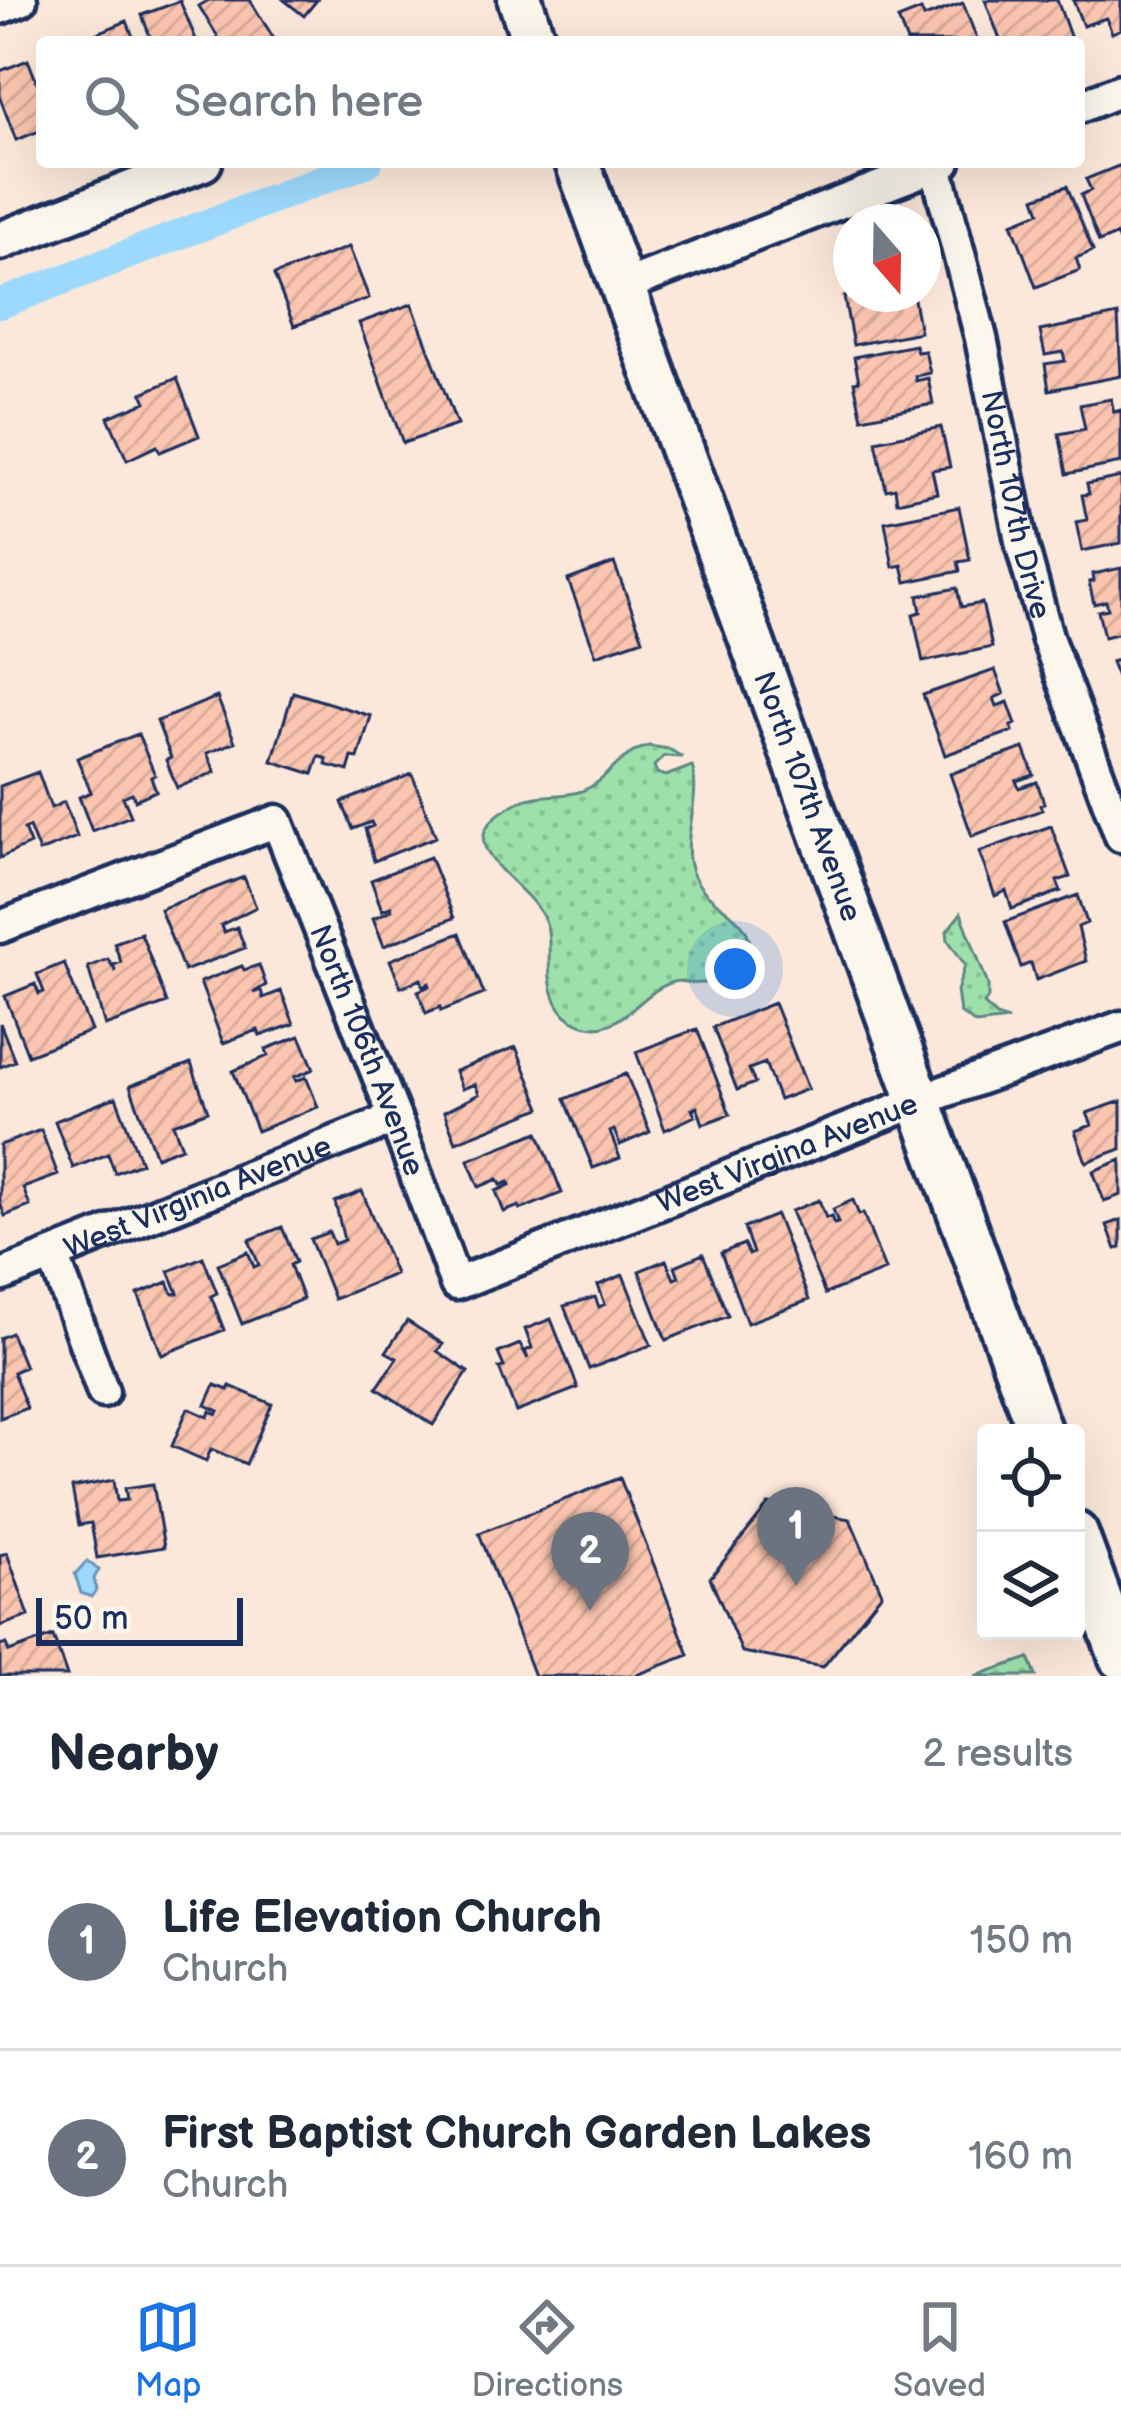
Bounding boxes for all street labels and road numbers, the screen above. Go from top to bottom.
street label: North 107th Drive [973,387,1058,623]
street label: North 107th Avenue [745,667,869,926]
street label: North 106th Avenue [301,920,432,1181]
street label: West Virgina Avenue [652,1086,923,1222]
street label: West Virginia Avenue [59,1128,337,1267]

